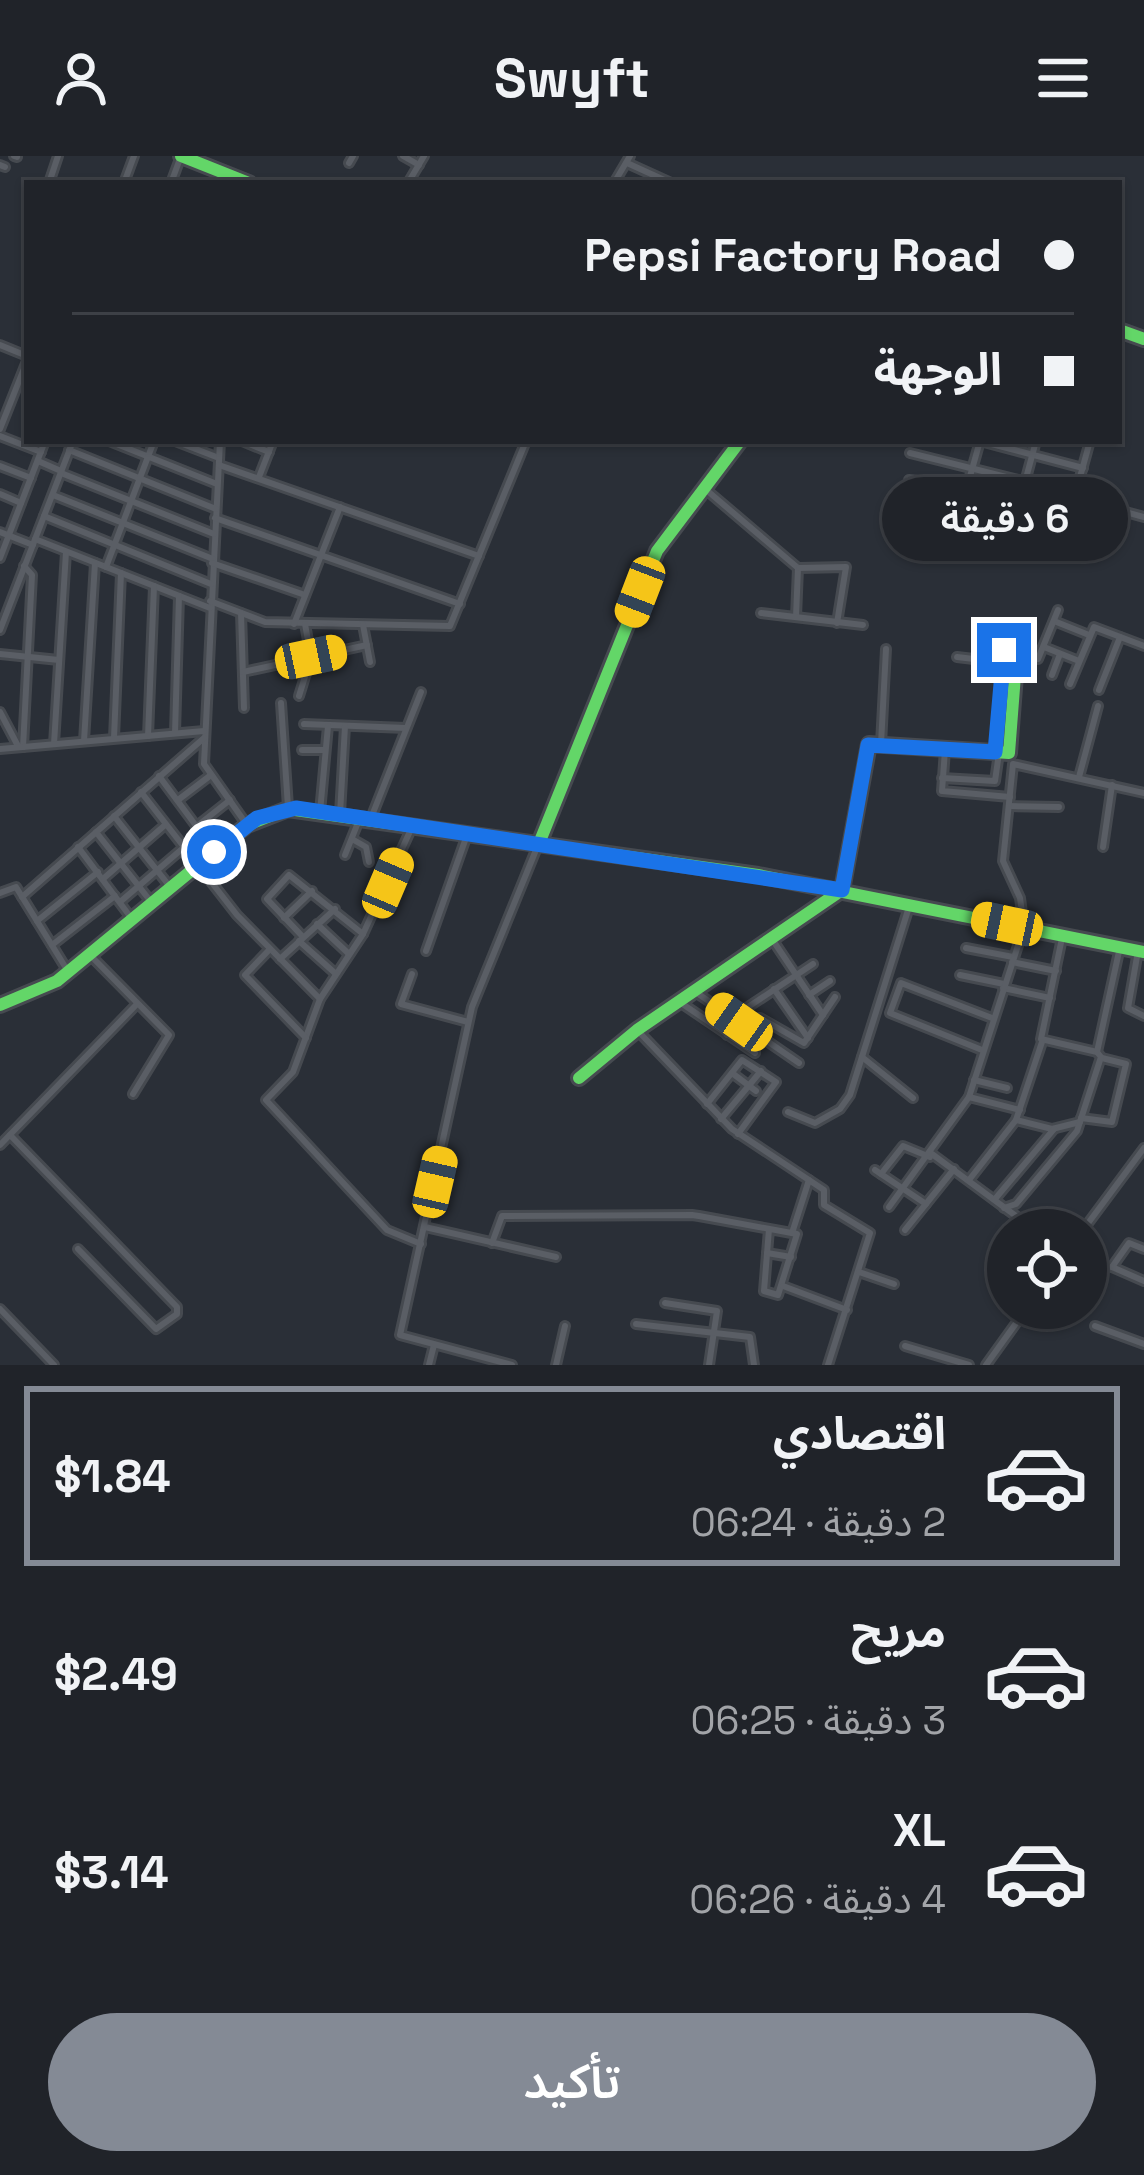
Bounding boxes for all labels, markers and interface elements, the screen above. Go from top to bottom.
text: Swyft [494,44,650,113]
icon: person [48,45,114,111]
icon: menu [1030,45,1096,111]
text: Pepsi Factory Road [584,227,1002,284]
text: الوجهة [874,341,1002,398]
callout: 6 دقيقة [881,476,1127,560]
text: 6 دقيقة [941,494,1069,543]
car [610,552,670,632]
route end [977,623,1031,677]
car [272,632,350,682]
route start [187,825,241,879]
car [357,843,419,923]
car [968,899,1046,949]
car [699,987,779,1057]
car [409,1143,461,1221]
map controls [987,1209,1107,1329]
button: locate [987,1209,1107,1329]
text: اقتصادي [773,1405,946,1462]
icon: car [982,1422,1090,1530]
text: $1.84 [54,1448,171,1505]
text: 2 دقيقة · 06:24 [691,1498,946,1547]
text: مريح [851,1603,946,1660]
icon: car [982,1620,1090,1728]
text: $2.49 [54,1646,178,1703]
text: 3 دقيقة · 06:25 [691,1696,946,1745]
text: XL [893,1802,946,1859]
icon: car [982,1818,1090,1926]
text: $3.14 [54,1844,169,1901]
text: 4 دقيقة · 06:26 [689,1875,946,1924]
button: تأكيد [48,2013,1096,2151]

